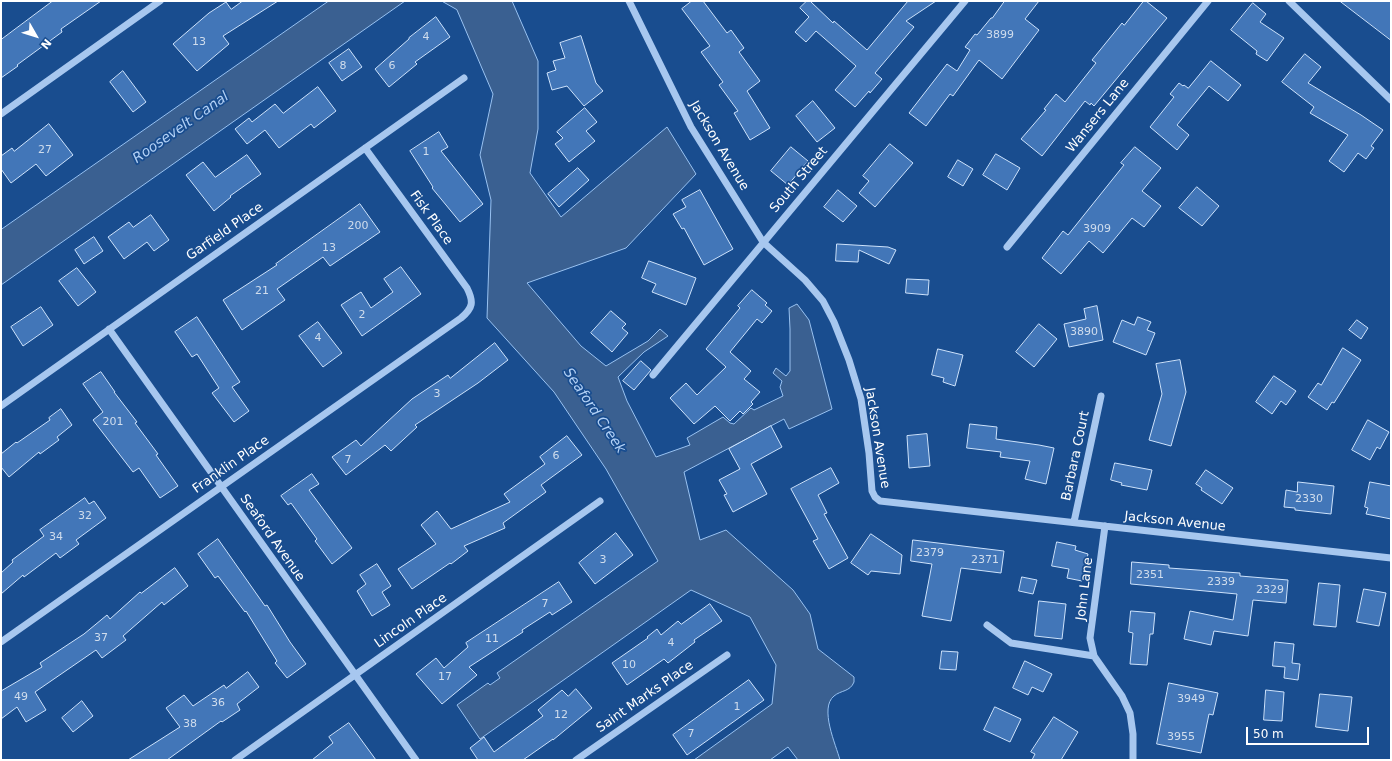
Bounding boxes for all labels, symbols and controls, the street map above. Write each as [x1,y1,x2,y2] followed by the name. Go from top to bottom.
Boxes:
[16,16,56,56] north arrow
[986,28,1014,42] house number: 3899
[423,30,429,44] house number: 4
[192,35,206,49] house number: 13
[38,36,54,52] text: N
[340,59,346,73] house number: 8
[389,59,395,73] house number: 6
[1063,76,1133,156] street label: Wansers Lane
[130,89,232,167] water label: Roosevelt Canal
[686,98,752,194] street label: Jackson Avenue
[38,143,52,157] house number: 27
[767,144,831,216] street label: South Street
[423,145,429,159] house number: 1
[406,188,456,248] street label: Fisk Place
[184,200,266,264] street label: Garfield Place
[348,219,368,233] house number: 200
[1083,222,1111,236] house number: 3909
[322,241,336,255] house number: 13
[255,284,269,298] house number: 21
[359,308,365,322] house number: 2
[1070,325,1098,339] house number: 3890
[315,331,321,345] house number: 4
[559,365,629,457] water label: Seaford Creek
[861,386,893,490] street label: Jackson Avenue
[434,387,440,401] house number: 3
[1059,410,1093,502] street label: Barbara Court
[103,415,123,429] house number: 201
[190,433,272,497] street label: Franklin Place
[553,449,559,463] house number: 6
[345,453,351,467] house number: 7
[236,492,308,584] street label: Seaford Avenue
[1295,492,1323,506] house number: 2330
[78,509,92,523] house number: 32
[1124,509,1226,535] street label: Jackson Avenue
[49,530,63,544] house number: 34
[916,546,944,560] house number: 2379
[600,553,606,567] house number: 3
[971,553,999,567] house number: 2371
[1073,556,1097,622] street label: John Lane
[1136,568,1164,582] house number: 2351
[1207,575,1235,589] house number: 2339
[1256,583,1284,597] house number: 2329
[372,590,450,652] street label: Lincoln Place
[542,597,548,611] house number: 7
[94,631,108,645] house number: 37
[485,632,499,646] house number: 11
[668,636,674,650] house number: 4
[593,658,697,736] street label: Saint Marks Place
[622,658,636,672] house number: 10
[438,670,452,684] house number: 17
[14,690,28,704] house number: 49
[1177,692,1205,706] house number: 3949
[211,696,225,710] house number: 36
[734,700,740,714] house number: 1
[554,708,568,722] house number: 12
[183,717,197,731] house number: 38
[1248,719,1371,745] scale bar
[688,727,694,741] house number: 7
[1253,727,1284,741] text: 50 m
[1167,730,1195,744] house number: 3955

